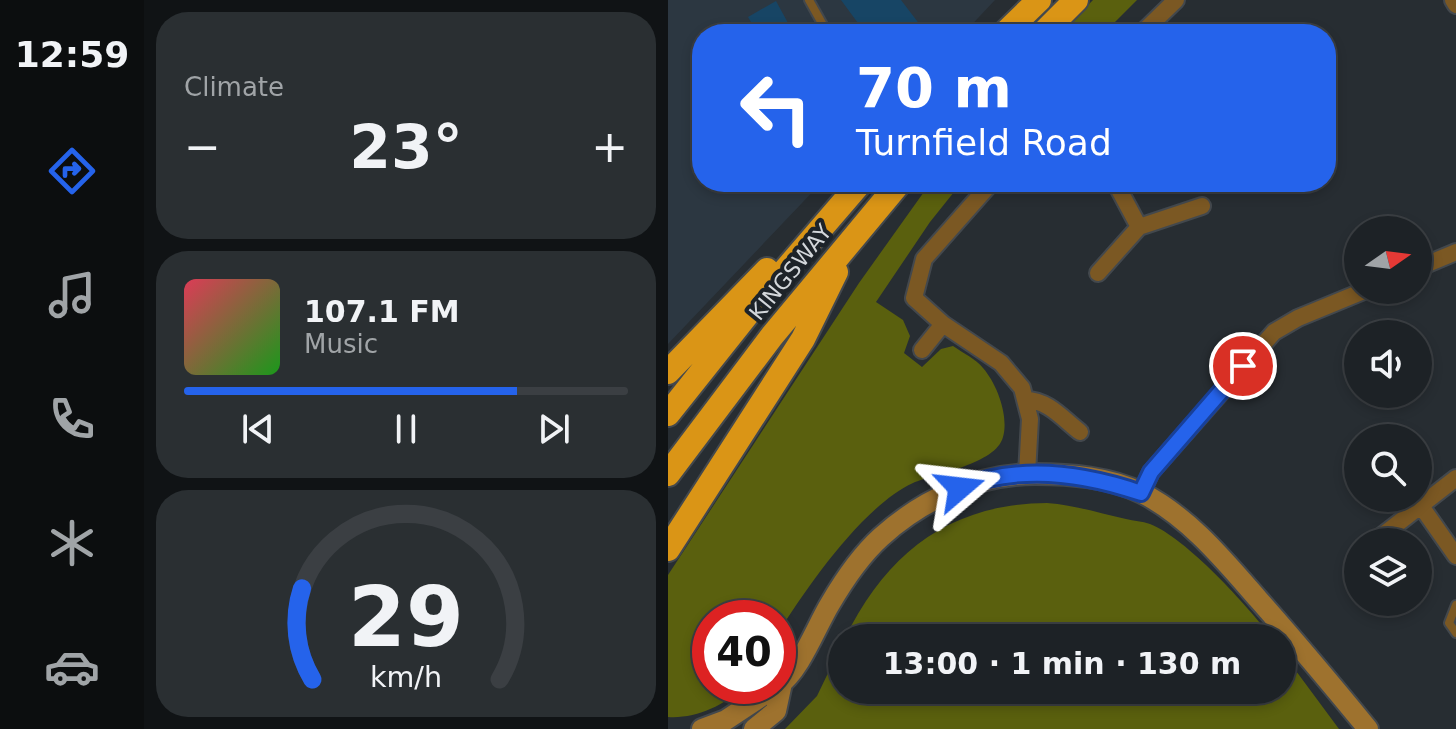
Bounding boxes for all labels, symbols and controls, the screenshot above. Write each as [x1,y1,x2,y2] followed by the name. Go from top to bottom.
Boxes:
[15,34,129,75] text: 12:59
[856,55,1012,120] text: 70 m
[724,56,828,160] icon: left
[184,72,284,102] text: Climate
[349,112,463,182] text: 23°
[184,121,221,172] text: −
[591,121,628,172] text: +
[856,122,1112,163] text: Turnfield Road
[44,143,100,199] icon: directions
[1344,216,1432,304] north arrow
[1344,216,1432,616] map controls
[744,219,837,325] street label: KINGSWAY
[44,267,100,323] icon: music
[304,294,460,329] text: 107.1 FM
[1344,320,1432,408] button: sound
[304,329,378,359] text: Music
[1209,332,1277,400] pin
[1221,344,1265,388] icon: arrive
[44,391,100,447] icon: phone
[236,407,280,451] icon: previous
[384,407,428,451] icon: pause
[532,407,576,451] icon: next
[1344,424,1432,512] button: search
[918,446,1002,530] position arrow
[44,515,100,571] icon: climate
[1344,528,1432,616] button: layers
[348,568,464,665] text: 29
[692,600,796,704] speed limit sign: 40
[44,639,100,695] icon: car
[883,646,1241,681] text: 13:00 · 1 min · 130 m
[370,660,442,694] text: km/h

